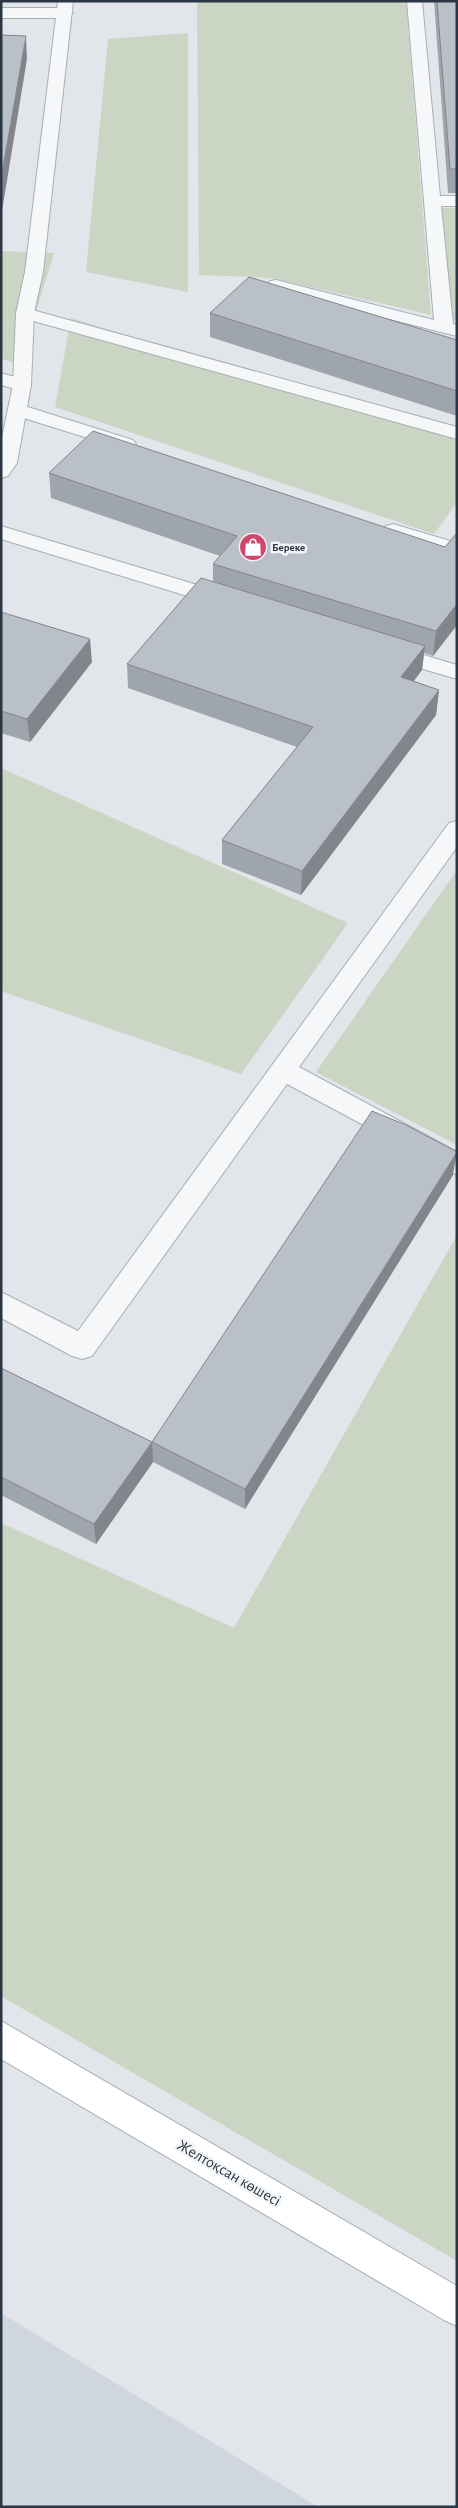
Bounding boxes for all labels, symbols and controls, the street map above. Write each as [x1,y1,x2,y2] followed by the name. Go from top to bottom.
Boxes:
[238,532,268,562] shop icon: Береке
[272,542,305,553] place label: Береке
[174,2137,284,2209] street label: Желтоқсан көшесі

